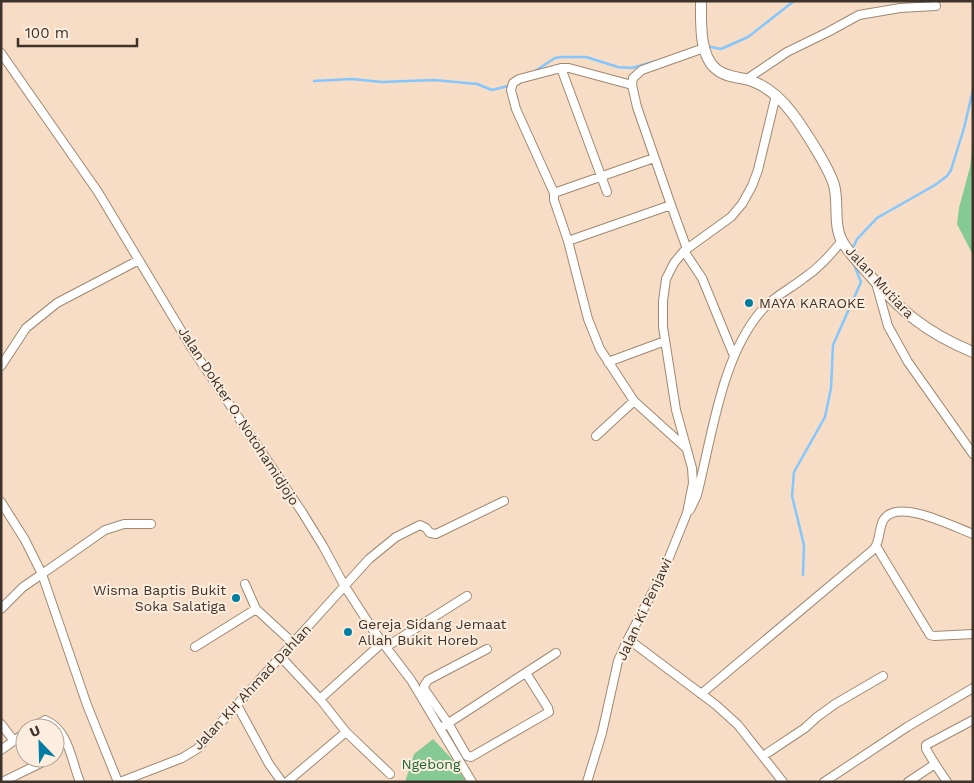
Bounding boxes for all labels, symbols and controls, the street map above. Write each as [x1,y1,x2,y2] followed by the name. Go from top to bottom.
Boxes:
[18,15,136,47] scale bar
[25,24,69,42] text: 100 m
[843,243,918,321] street label: Jalan Mutiara
[759,295,865,311] place label: MAYA KARAOKE
[743,297,755,309] marker: MAYA KARAOKE
[175,324,303,508] street label: Jalan Dokter O. Notohamidjojo
[613,555,675,663] street label: Jalan Ki Penjawi
[93,582,226,614] place label: Wisma Baptis Bukit Soka Salatiga
[230,592,242,604] marker: Wisma Baptis Bukit Soka Salatiga
[358,616,507,648] place label: Gereja Sidang Jemaat Allah Bukit Horeb
[190,621,314,753] street label: Jalan KH Ahmad Dahlan
[342,626,354,638] marker: Gereja Sidang Jemaat Allah Bukit Horeb
[15,718,65,768] north arrow
[27,722,43,740] text: U
[402,756,461,772] park label: Ngebong

